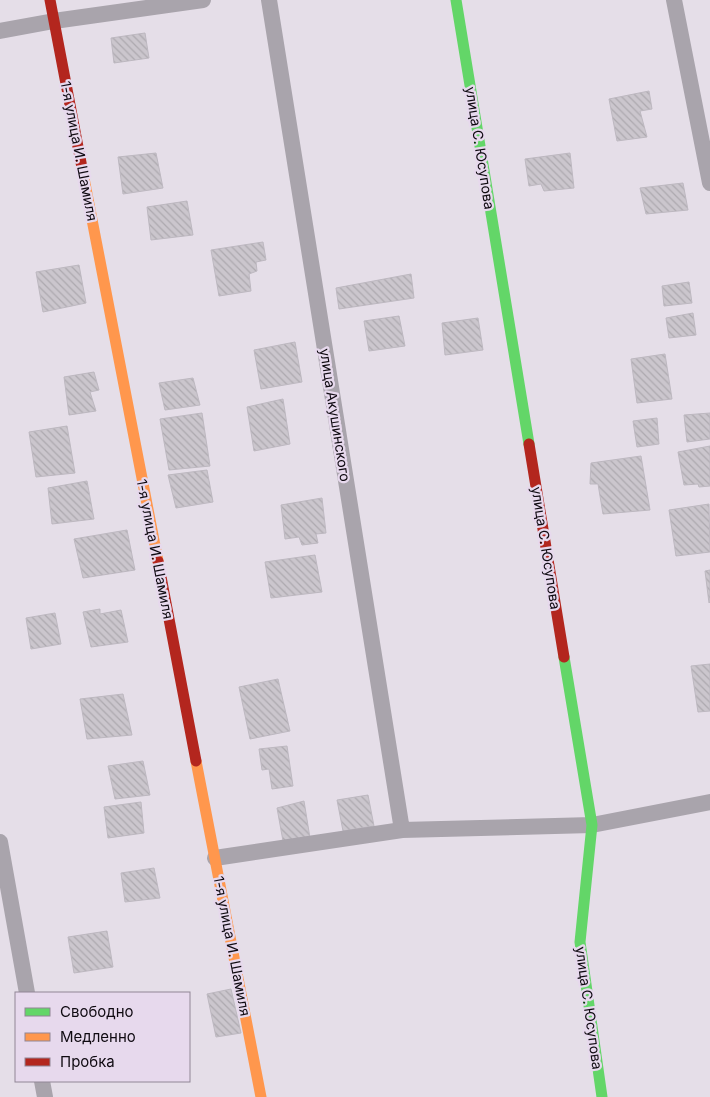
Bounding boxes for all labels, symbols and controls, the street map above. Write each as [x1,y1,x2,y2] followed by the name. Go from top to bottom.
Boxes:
[58,79,101,222] street label: 1-я улица И. Шамиля
[462,85,499,211] street label: улица С. Юсупова
[317,347,354,483] street label: улица Акушинского
[134,477,177,620] street label: 1-я улица И. Шамиля
[528,485,565,611] street label: улица С. Юсупова
[211,874,254,1017] street label: 1-я улица И. Шамиля
[572,945,607,1071] street label: улица С. Юсупова
[15,992,190,1082] legend
[60,1002,134,1021] text: Свободно
[60,1027,136,1046] text: Медленно
[60,1052,115,1071] text: Пробка

